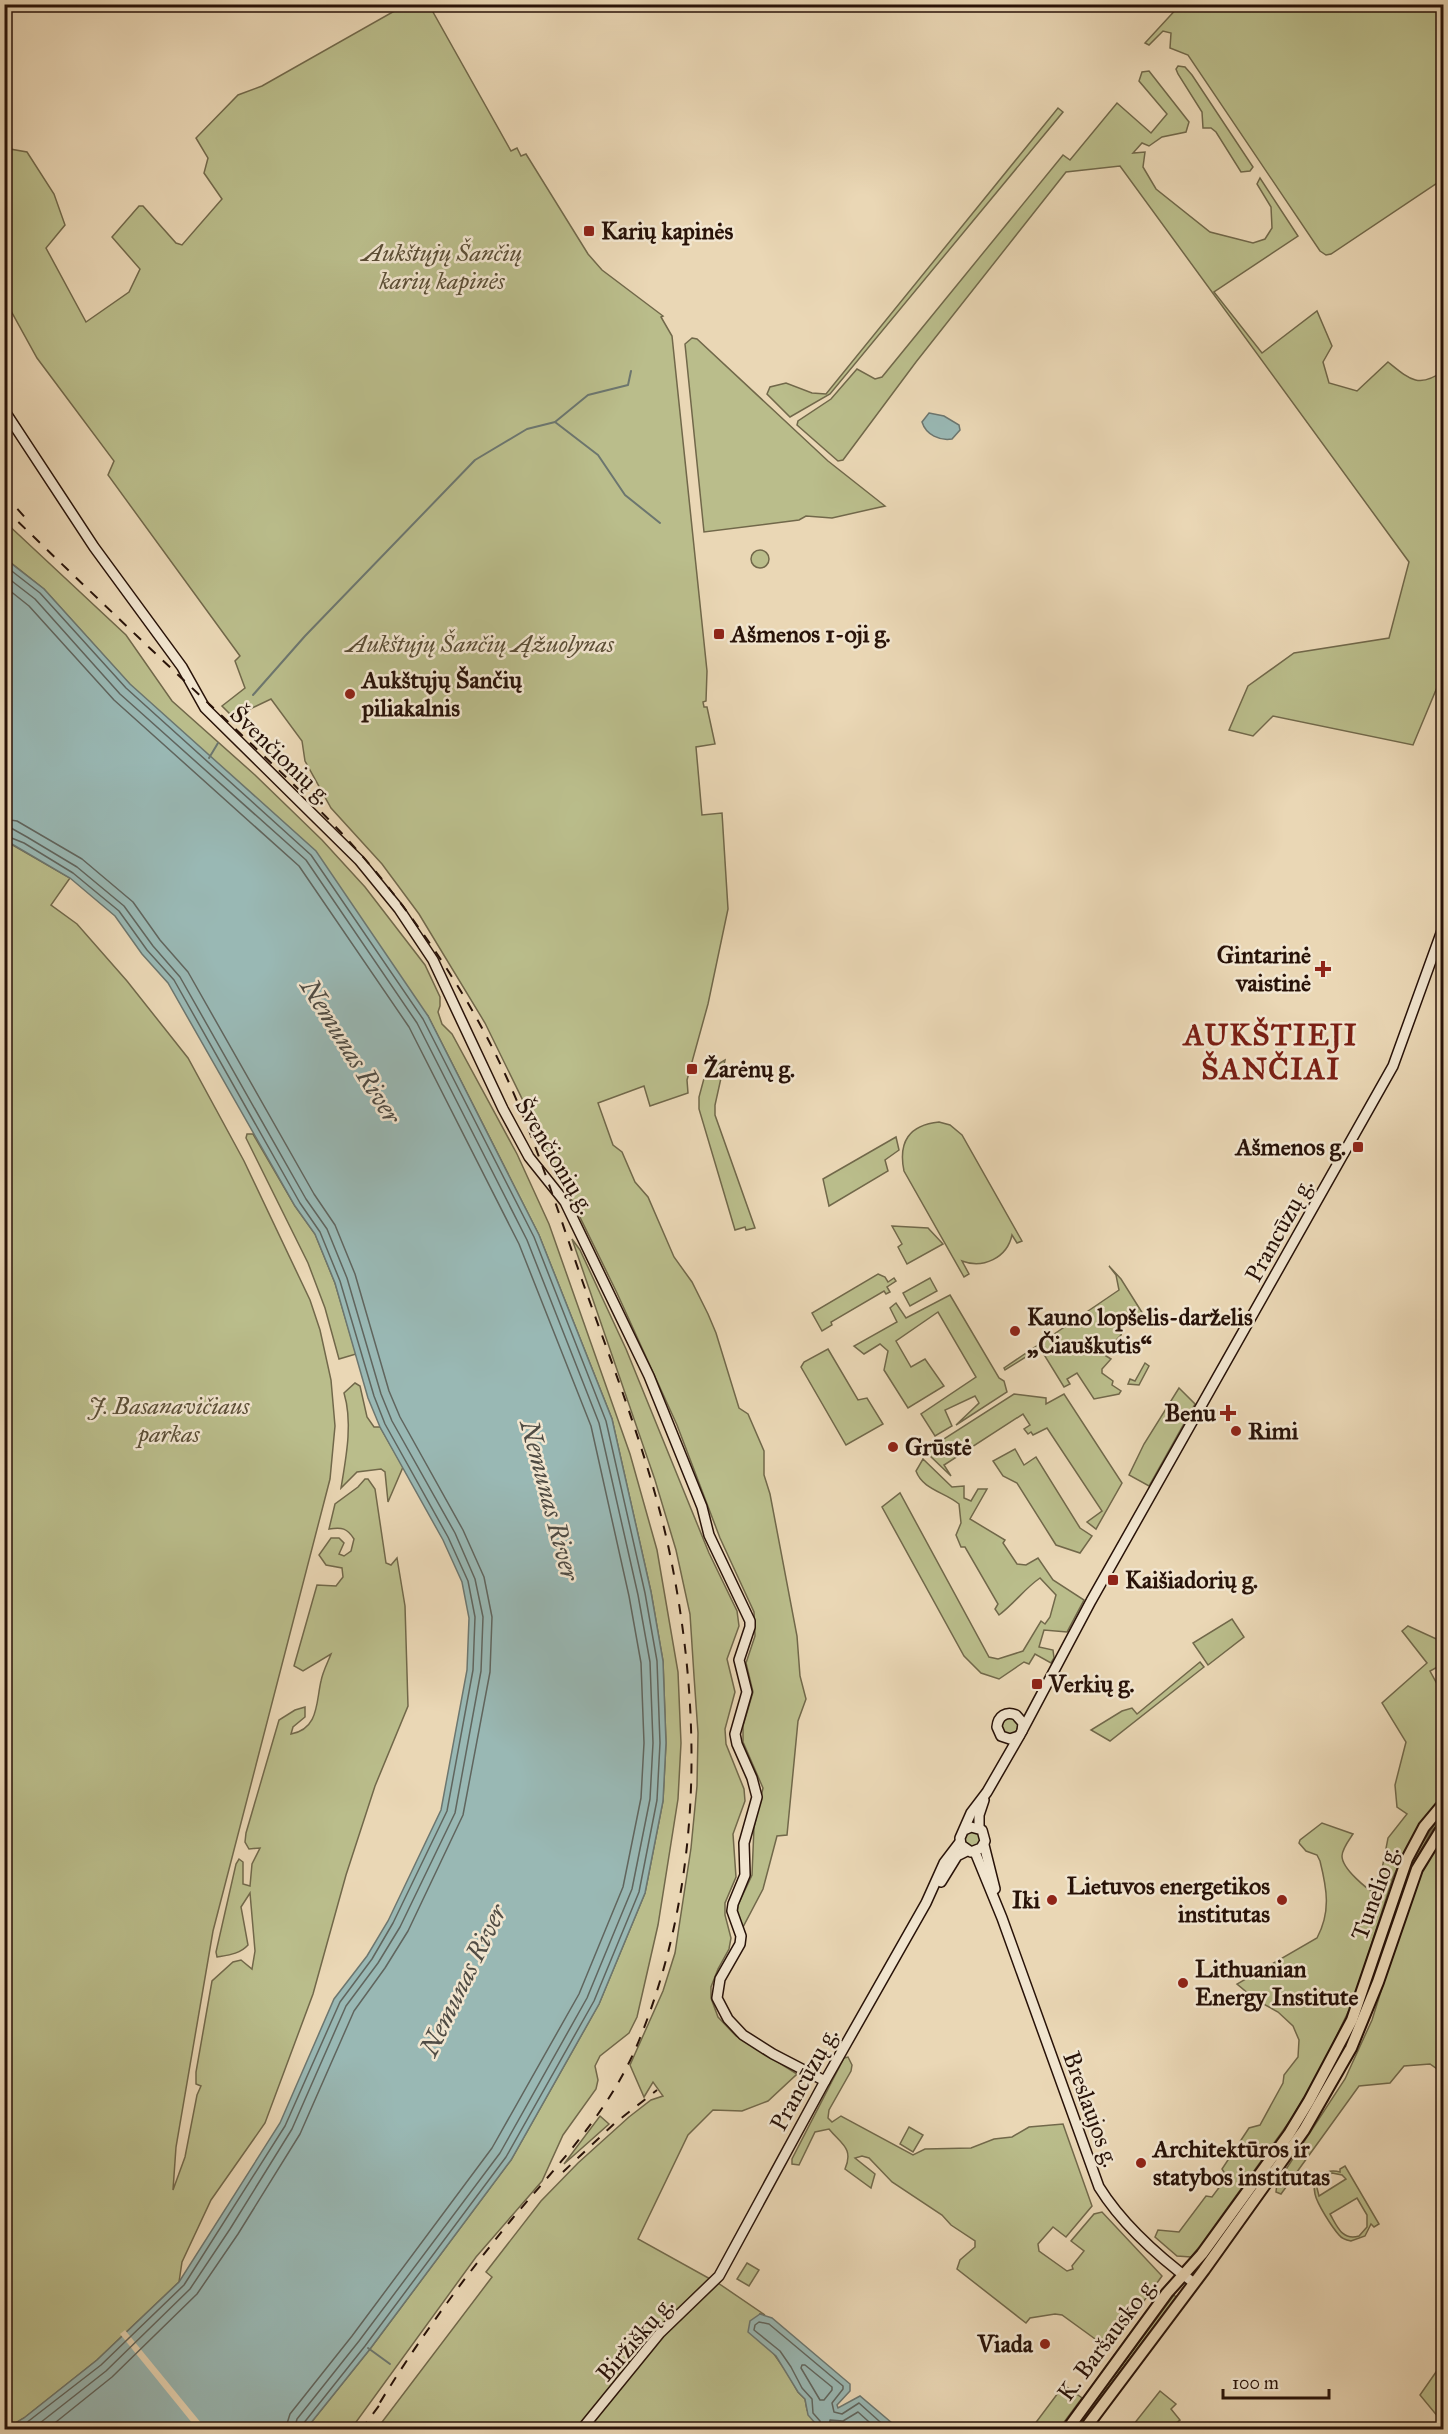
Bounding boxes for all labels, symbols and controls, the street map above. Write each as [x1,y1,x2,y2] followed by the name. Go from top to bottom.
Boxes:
[601,216,733,246] place label: Karių kapinės
[582,224,596,238] marker: Karių kapinės
[359,238,522,296] park label: Aukštųjų Šančių karių kapinės
[729,619,891,649] place label: Ašmenos 1-oji g.
[712,627,726,641] marker: Ašmenos 1-oji g.
[343,629,615,659] park label: Aukštųjų Šančių Ąžuolynas
[360,665,522,723] place label: Aukštųjų Šančių piliakalnis
[343,687,357,701] marker: Aukštųjų Šančių piliakalnis
[224,699,338,811] street label: Švenčionių g.
[1217,940,1311,998] place label: Gintarinė vaistinė
[1316,962,1330,976] marker: Gintarinė vaistinė
[293,971,409,1130] water label: Nemunas River
[1182,1016,1358,1087] district label: AUKŠTIEJI ŠANČIAI
[704,1054,795,1084] place label: Žarėnų g.
[685,1062,699,1076] marker: Žarėnų g.
[509,1092,601,1220] street label: Švenčionių g.
[1234,1132,1346,1162] place label: Ašmenos g.
[1351,1140,1365,1154] marker: Ašmenos g.
[1238,1173,1320,1287] street label: Prancūzų g.
[1027,1302,1253,1360] place label: Kauno lopšelis-darželis „Čiauškutis“
[1008,1324,1022,1338] marker: Kauno lopšelis-darželis „Čiauškutis“
[87,1391,251,1449] park label: J. Basanavičiaus parkas
[1164,1398,1216,1428] place label: Benu
[1221,1406,1235,1420] marker: Benu
[513,1414,587,1585] water label: Nemunas River
[1248,1416,1299,1446] place label: Rimi
[1229,1424,1243,1438] marker: Rimi
[905,1432,972,1462] place label: Grūstė
[886,1440,900,1454] marker: Grūstė
[1125,1565,1258,1595] place label: Kaišiadorių g.
[1106,1573,1120,1587] marker: Kaišiadorių g.
[1048,1669,1135,1699] place label: Verkių g.
[1030,1677,1044,1691] marker: Verkių g.
[1344,1842,1406,1944] street label: Tunelio g.
[1067,1871,1270,1929] place label: Lietuvos energetikos institutas
[1012,1885,1040,1915] place label: Iki
[1045,1893,1059,1907] marker: Iki
[1275,1893,1289,1907] marker: Lietuvos energetikos institutas
[412,1898,514,2063] water label: Nemunas River
[1195,1954,1359,2012] place label: Lithuanian Energy Institute
[1176,1976,1190,1990] marker: Lithuanian Energy Institute
[763,2022,845,2136] street label: Prancūzų g.
[1056,2047,1126,2171] street label: Breslaujos g.
[1151,2134,1330,2192] place label: Architektūros ir statybos institutas
[1134,2156,1148,2170] marker: Architektūros ir statybos institutas
[1051,2271,1163,2407] street label: K. Baršausko g.
[590,2290,680,2388] street label: Biržiškų g.
[976,2329,1034,2359] place label: Viada
[1038,2337,1052,2351] marker: Viada
[1223,2362,1330,2400] scale bar
[1232,2372,1279,2394] text: 100 m

